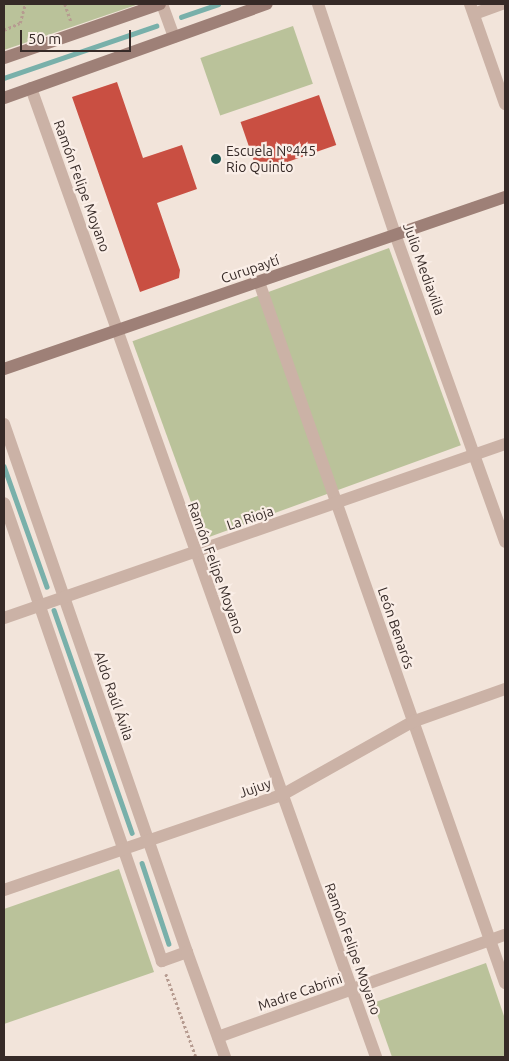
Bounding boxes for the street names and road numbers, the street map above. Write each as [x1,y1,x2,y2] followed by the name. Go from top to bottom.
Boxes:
[50,118,114,254] street label: Ramón Felipe Moyano
[400,221,448,317] street label: Julio Mediavilla
[219,251,281,287] street label: Curupaytí
[184,500,248,636] street label: Ramón Felipe Moyano
[224,502,276,534] street label: La Rioja
[374,585,418,671] street label: León Benarós
[91,649,137,743] street label: Aldo Raúl Ávila
[237,775,273,801] street label: Jujuy
[321,881,385,1017] street label: Ramón Felipe Moyano
[256,970,344,1014] street label: Madre Cabrini

